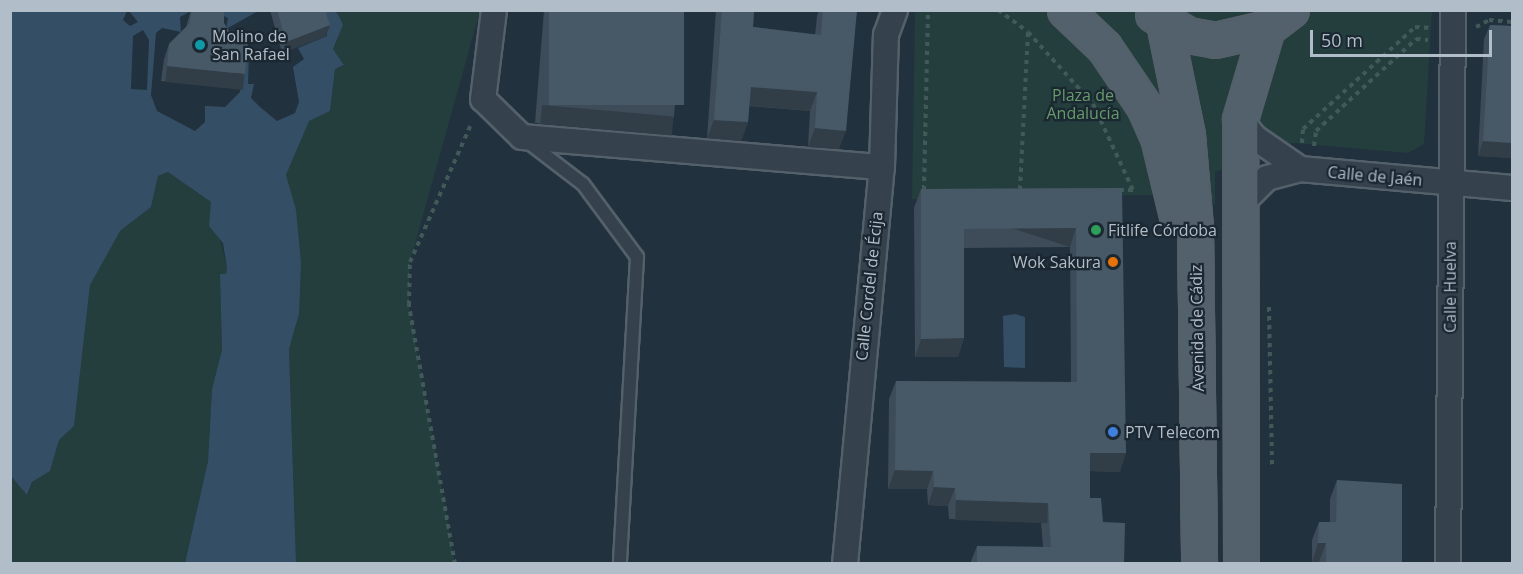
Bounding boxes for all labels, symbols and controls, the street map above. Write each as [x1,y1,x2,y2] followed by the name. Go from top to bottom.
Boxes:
[1313,18,1494,56] scale bar
[212,26,290,64] place label: Molino de San Rafael
[1321,28,1363,52] text: 50 m
[193,38,207,52] marker: Molino de San Rafael
[1046,85,1120,123] park label: Plaza de Andalucía
[1327,162,1423,190] street label: Calle de Jaén
[852,210,886,362] street label: Calle Cordel de Écija
[1108,220,1217,240] place label: Fitlife Córdoba
[1089,223,1103,237] marker: Fitlife Córdoba
[1440,241,1460,333] street label: Calle Huelva
[1013,252,1101,272] place label: Wok Sakura
[1106,255,1120,269] marker: Wok Sakura
[1186,264,1208,392] street label: Avenida de Cádiz
[1125,422,1220,442] place label: PTV Telecom
[1106,425,1120,439] marker: PTV Telecom

